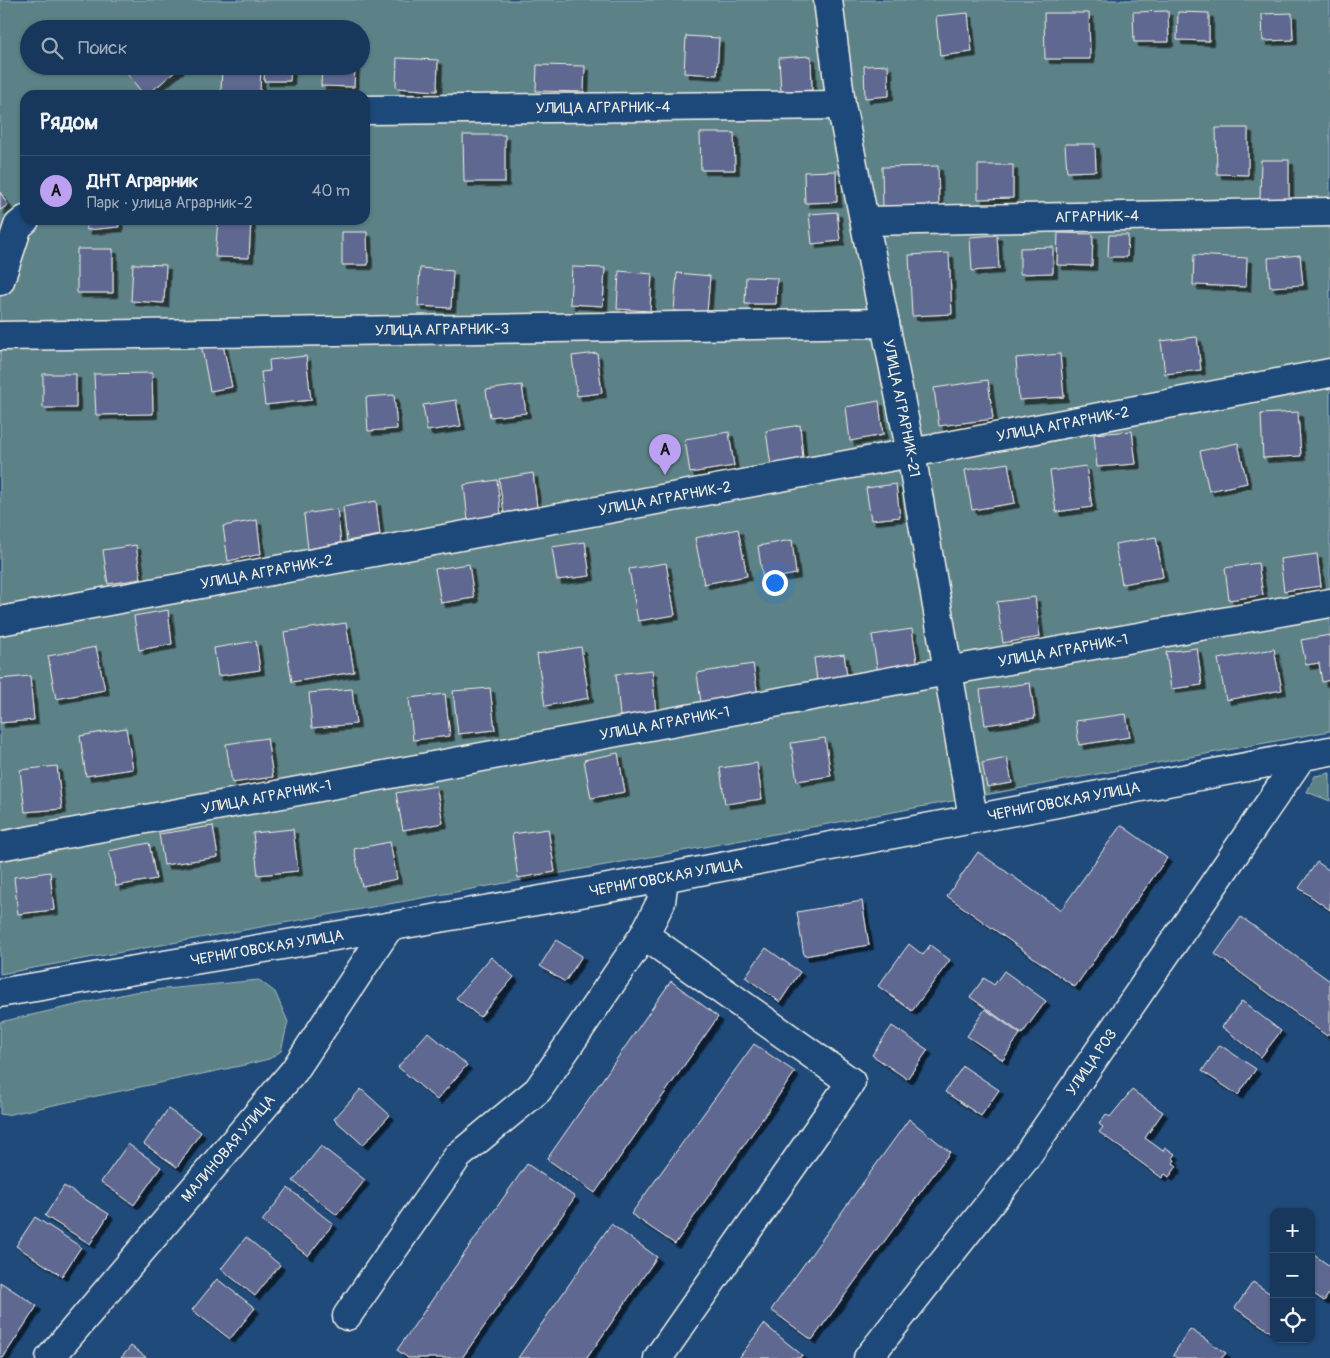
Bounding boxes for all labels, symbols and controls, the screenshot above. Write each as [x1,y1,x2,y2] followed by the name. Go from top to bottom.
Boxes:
[20,20,370,75] search box
[38,34,66,62] icon: search
[78,36,128,60] text: Поиск
[536,98,671,118] street label: УЛИЦА АГРАРНИК-4
[40,109,98,136] text: Рядом
[87,169,198,193] text: ДНТ Аграрник
[51,181,61,201] text: A
[312,181,350,201] text: 40 m
[87,193,253,213] text: Парк · улица Аграрник-2
[1055,207,1139,227] street label: АГРАРНИК-4
[375,320,509,340] street label: УЛИЦА АГРАРНИК-3
[878,338,924,479] street label: УЛИЦА АГРАРНИК-21
[995,403,1131,446] street label: УЛИЦА АГРАРНИК-2
[649,434,681,475] pin: A
[597,477,733,520] street label: УЛИЦА АГРАРНИК-2
[199,551,334,594] street label: УЛИЦА АГРАРНИК-2
[762,570,788,596] your location
[997,630,1130,672] street label: УЛИЦА АГРАРНИК-1
[598,702,731,745] street label: УЛИЦА АГРАРНИК-1
[200,776,333,819] street label: УЛИЦА АГРАРНИК-1
[986,778,1142,826] street label: ЧЕРНИГОВСКАЯ УЛИЦА
[588,854,744,901] street label: ЧЕРНИГОВСКАЯ УЛИЦА
[189,926,346,970] street label: ЧЕРНИГОВСКАЯ УЛИЦА
[1062,1025,1121,1099] street label: УЛИЦА РОЗ
[177,1091,280,1206] street label: МАЛИНОВАЯ УЛИЦА
[1270,1208,1315,1343] map controls
[1270,1208,1315,1253] button: +
[1270,1253,1315,1298] button: −
[1270,1298,1315,1343] button: locate

